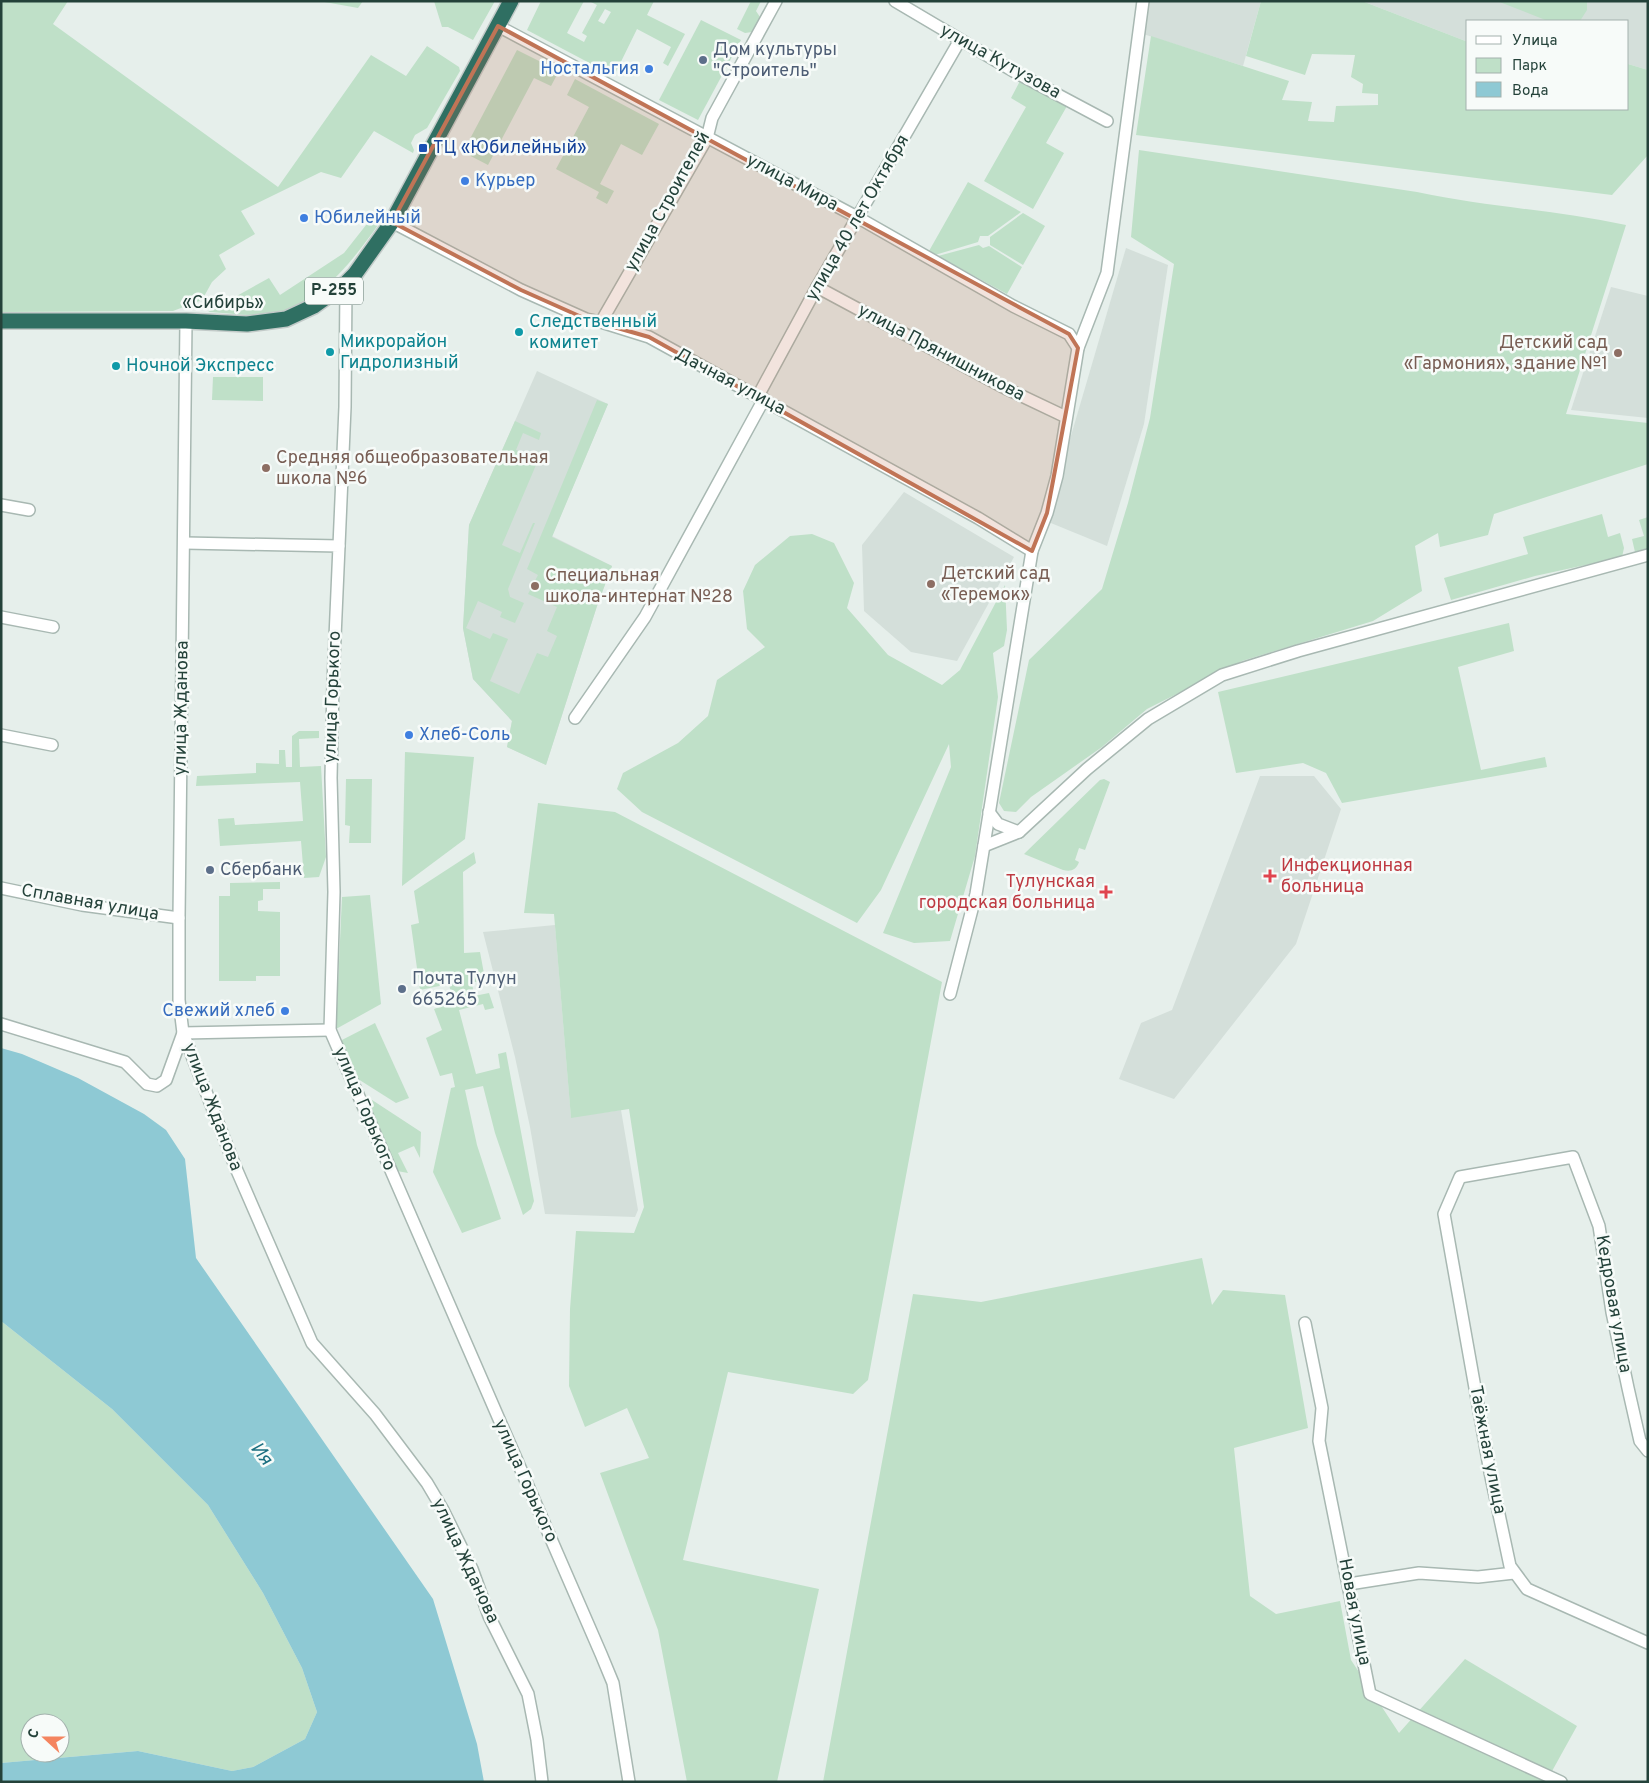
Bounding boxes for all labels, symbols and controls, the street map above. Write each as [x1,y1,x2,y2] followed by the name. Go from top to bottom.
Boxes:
[936,19,1064,105] street label: улица Кутузова
[1466,20,1629,110] legend
[1512,32,1557,51] text: Улица
[713,39,837,83] place label: Дом культуры "Строитель"
[697,54,709,66] marker: Дом культуры "Строитель"
[1512,57,1547,76] text: Парк
[540,58,639,81] place label: Ностальгия
[643,63,655,75] marker: Ностальгия
[1512,82,1548,101] text: Вода
[620,128,716,276] street label: улица Строителей
[801,131,915,305] street label: улица 40 лет Октября
[433,137,587,160] place label: ТЦ «Юбилейный»
[417,142,429,154] marker: ТЦ «Юбилейный»
[742,149,842,217] street label: улица Мира
[475,170,535,193] place label: Курьер
[459,175,471,187] marker: Курьер
[314,207,421,230] place label: Юбилейный
[298,212,310,224] marker: Юбилейный
[305,278,363,304] road number: Р-255
[182,292,264,315] street label: «Сибирь»
[854,299,1028,407] street label: улица Прянишникова
[529,311,657,355] place label: Следственный комитет
[513,326,525,338] marker: Следственный комитет
[340,331,459,375] place label: Микрорайон Гидролизный
[1404,332,1608,376] place label: Детский сад «Гармония», здание №1
[671,343,789,421] street label: Дачная улица
[324,346,336,358] marker: Микрорайон Гидролизный
[1612,347,1624,359] marker: Детский сад «Гармония», здание №1
[126,355,274,378] place label: Ночной Экспресс
[110,360,122,372] marker: Ночной Экспресс
[276,447,549,491] place label: Средняя общеобразовательная школа №6
[260,462,272,474] marker: Средняя общеобразовательная школа №6
[941,563,1050,607] place label: Детский сад «Теремок»
[545,565,733,609] place label: Специальная школа-интернат №28
[925,578,937,590] marker: Детский сад «Теремок»
[529,580,541,592] marker: Специальная школа-интернат №28
[319,630,347,764] street label: улица Горького
[169,640,195,776] street label: улица Жданова
[419,724,510,747] place label: Хлеб-Соль
[403,729,415,741] marker: Хлеб-Соль
[1281,855,1413,899] place label: Инфекционная больница
[220,859,303,882] place label: Сбербанк
[204,864,216,876] marker: Сбербанк
[1263,869,1277,883] marker: Инфекционная больница
[919,871,1095,915] place label: Тулунская городская больница
[19,880,161,926] street label: Сплавная улица
[1099,885,1113,899] marker: Тулунская городская больница
[412,968,517,1012] place label: Почта Тулун 665265
[396,983,408,995] marker: Почта Тулун 665265
[162,1000,275,1023] place label: Свежий хлеб
[279,1005,291,1017] marker: Свежий хлеб
[177,1040,247,1174] street label: улица Жданова
[328,1044,400,1174] street label: улица Горького
[1590,1233,1636,1375] street label: Кедровая улица
[1463,1384,1511,1516] street label: Таёжная улица
[488,1416,562,1546] street label: улица Горького
[244,1438,278,1471] water label: Ия
[426,1495,504,1627] street label: улица Жданова
[1332,1557,1376,1667] street label: Новая улица
[20,1713,70,1763] north arrow
[25,1727,44,1741] text: С

